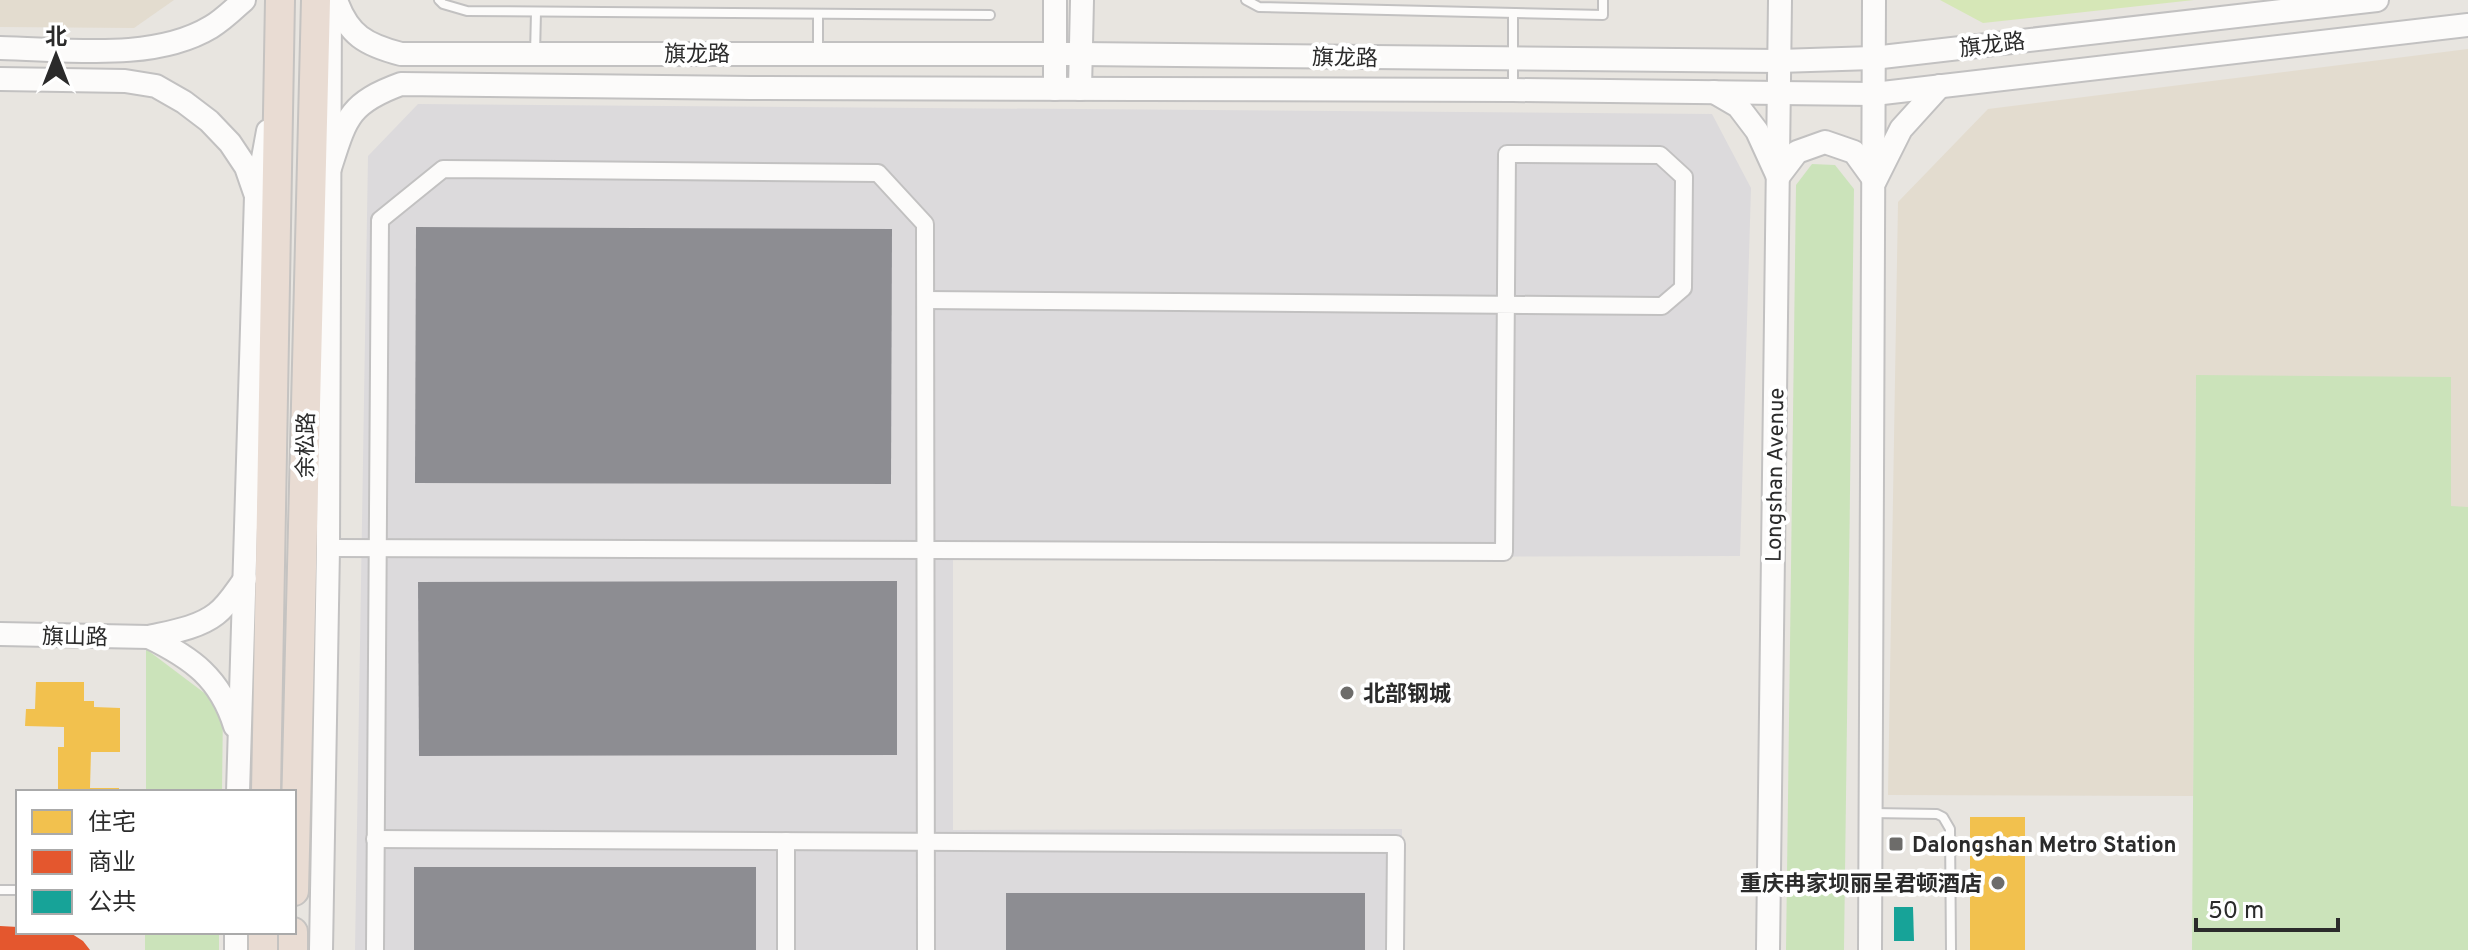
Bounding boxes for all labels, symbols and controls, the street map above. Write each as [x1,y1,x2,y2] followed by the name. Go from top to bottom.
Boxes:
[16,16,96,96] north arrow
[45,25,67,52] text: 北
[1958,29,2027,64] street label: 旗龙路
[664,42,730,69] street label: 旗龙路
[1312,45,1378,74] street label: 旗龙路
[1761,388,1792,563] street label: Longshan Avenue
[293,412,322,478] street label: 余松路
[42,624,108,653] street label: 旗山路
[1363,682,1451,709] place label: 北部钢城
[1338,684,1356,702] marker: 北部钢城
[16,790,296,934] legend
[88,809,136,839] text: 住宅
[1912,833,2176,860] place label: Dalongshan Metro Station
[1887,835,1905,853] marker: Dalongshan Metro Station
[88,849,136,879] text: 商业
[1740,872,1982,899] place label: 重庆冉家坝丽呈君顿酒店
[1989,874,2007,892] marker: 重庆冉家坝丽呈君顿酒店
[2196,882,2338,932] scale bar
[88,889,136,919] text: 公共
[2208,897,2264,927] text: 50 m

